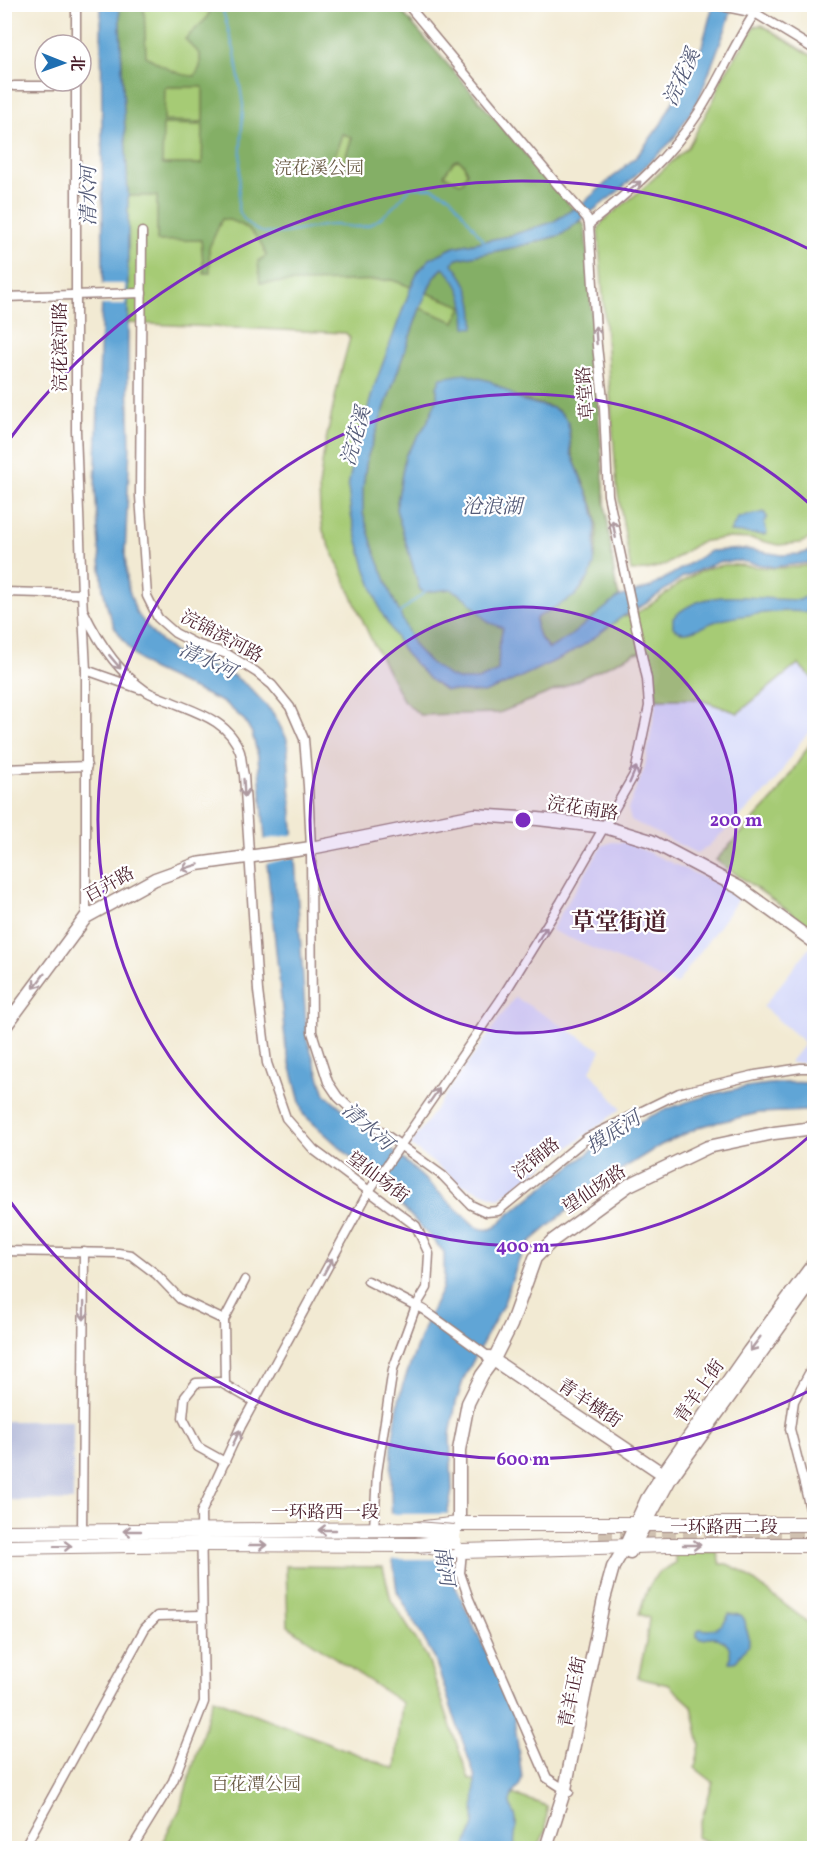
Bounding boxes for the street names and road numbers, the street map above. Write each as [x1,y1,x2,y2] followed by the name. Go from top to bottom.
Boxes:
[49,302,74,392] street label: 浣花滨河路
[572,365,601,421] street label: 草堂路
[176,605,267,669] street label: 浣锦滨河路
[545,792,620,827] street label: 浣花南路
[80,861,139,909] street label: 百卉路
[508,1132,566,1186] street label: 浣锦路
[341,1147,413,1210] street label: 望仙场街
[558,1160,632,1221] street label: 望仙场路
[669,1355,731,1429] street label: 青羊上街
[552,1374,626,1435] street label: 青羊横街
[271,1501,379,1526] street label: 一环路西一段
[670,1516,778,1541] street label: 一环路西二段
[554,1654,593,1730] street label: 青羊正街

